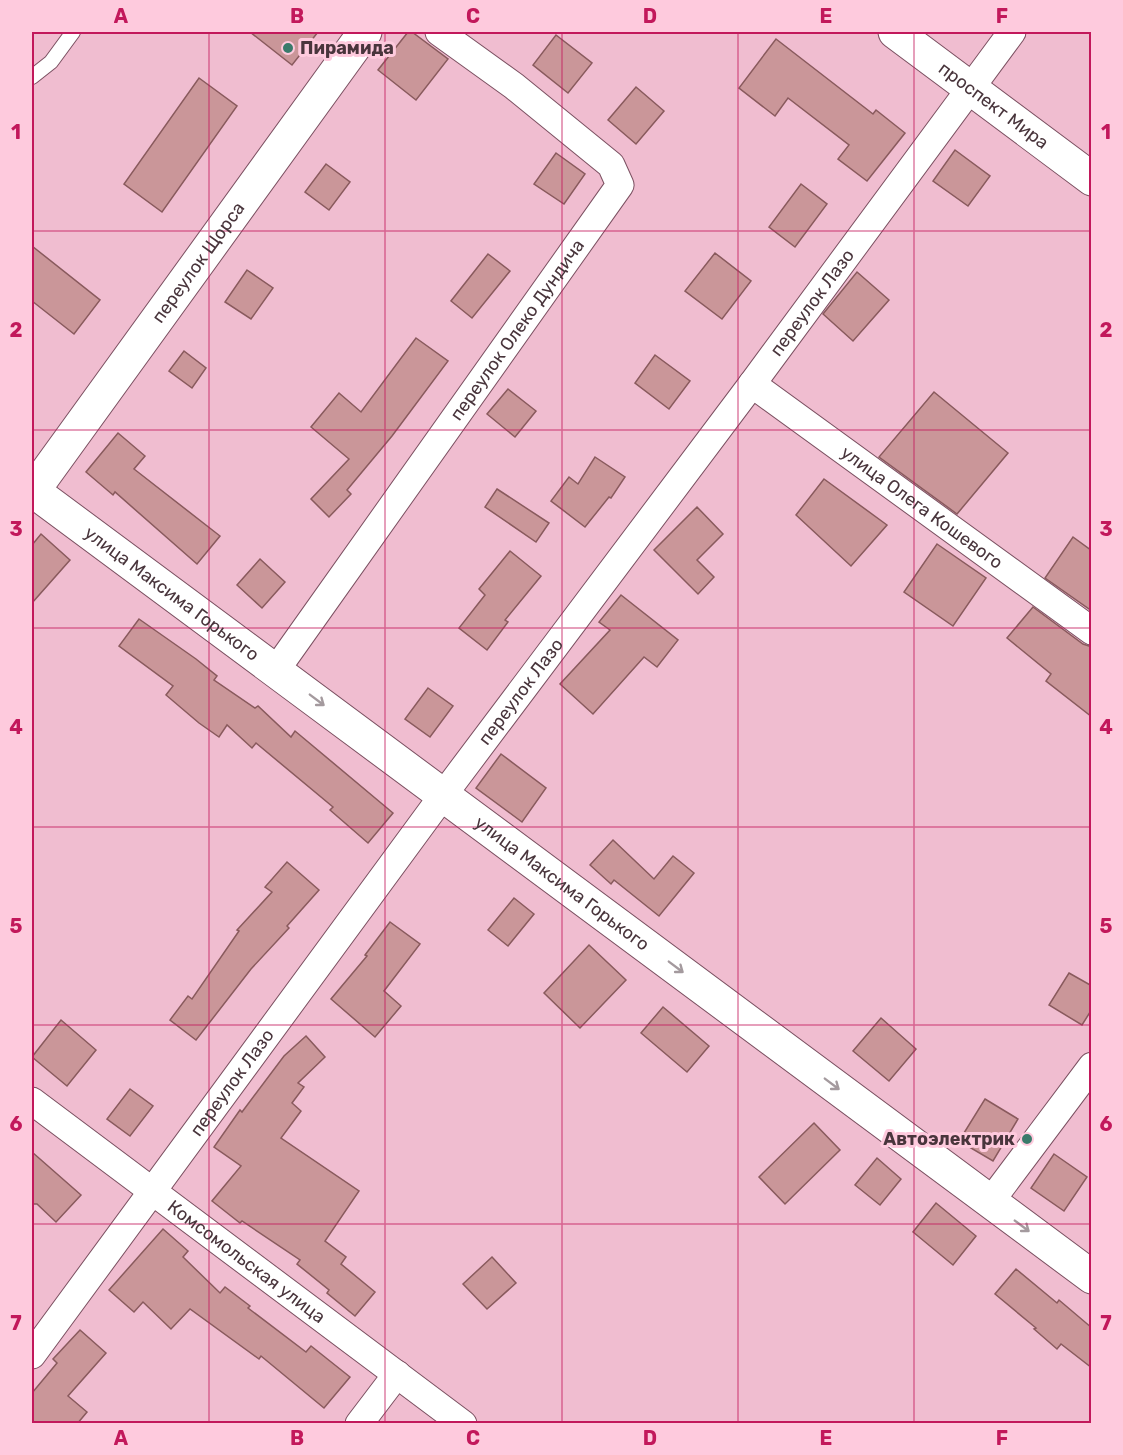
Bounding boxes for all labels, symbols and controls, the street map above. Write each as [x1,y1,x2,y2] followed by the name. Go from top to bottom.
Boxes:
[114,4,129,28] text: A
[290,4,304,28] text: B
[466,4,480,28] text: C
[643,4,657,28] text: D
[820,4,832,28] text: E
[996,4,1008,28] text: F
[300,37,394,59] place label: Пирамида
[281,41,295,55] marker: Пирамида
[934,57,1053,154] street label: проспект Мира
[11,120,21,144] text: 1
[1101,120,1111,144] text: 1
[147,198,249,327] street label: переулок Щорса
[445,235,589,425] street label: переулок Олеко Дундича
[765,245,859,360] street label: переулок Лазо
[10,318,23,342] text: 2
[1100,318,1113,342] text: 2
[837,441,1007,574] street label: улица Олега Кошевого
[9,517,23,541] text: 3
[1099,517,1113,541] text: 3
[80,522,263,666] street label: улица Максима Горького
[474,634,568,749] street label: переулок Лазо
[308,694,324,707] one-way arrow
[9,715,23,739] text: 4
[1099,715,1113,739] text: 4
[470,811,654,955] street label: улица Максима Горького
[10,914,23,938] text: 5
[1100,914,1113,938] text: 5
[667,961,683,974] one-way arrow
[185,1025,279,1141] street label: переулок Лазо
[823,1078,839,1090] one-way arrow
[9,1112,23,1136] text: 6
[1099,1112,1113,1136] text: 6
[883,1128,1015,1150] place label: Автоэлектрик
[1020,1132,1034,1146] marker: Автоэлектрик
[163,1196,330,1328] street label: Комсомольская улица
[1013,1219,1029,1232] one-way arrow
[10,1311,22,1335] text: 7
[1100,1311,1112,1335] text: 7
[114,1426,129,1450] text: A
[290,1426,304,1450] text: B
[466,1426,480,1450] text: C
[643,1426,657,1450] text: D
[820,1426,832,1450] text: E
[996,1426,1008,1450] text: F

